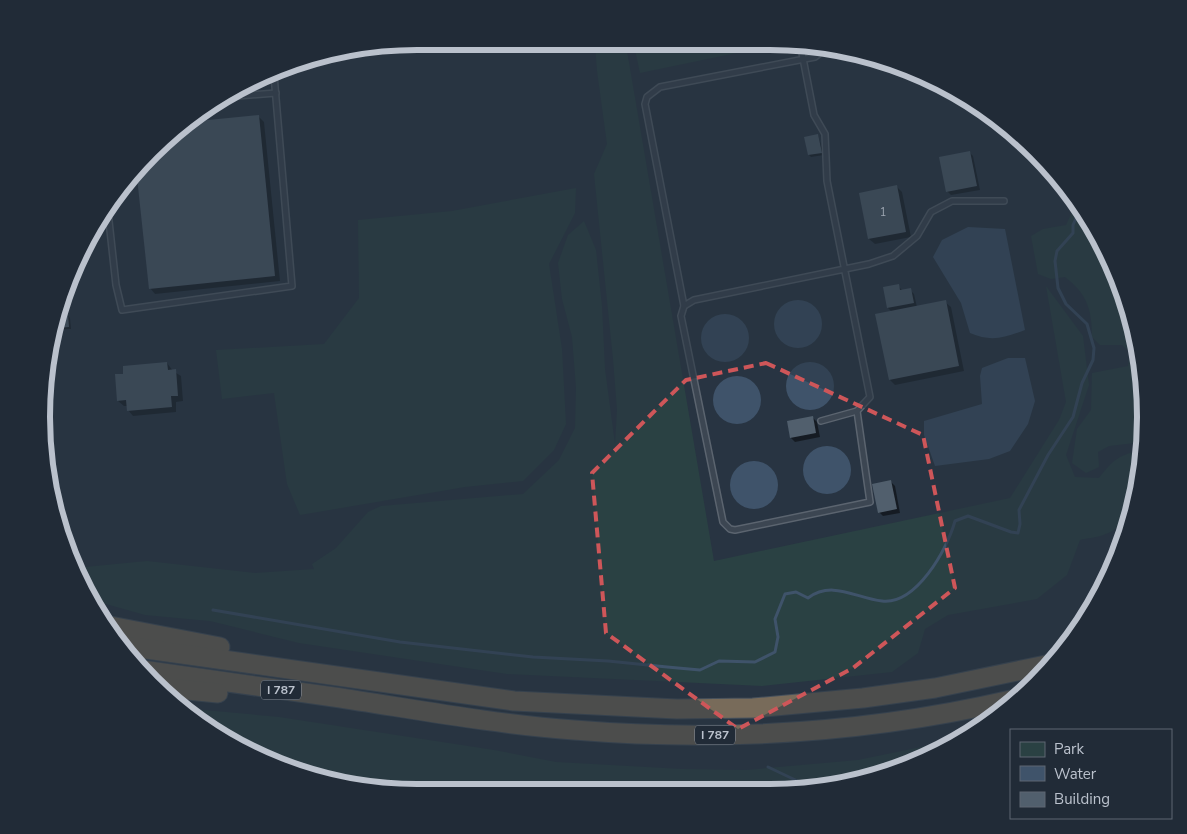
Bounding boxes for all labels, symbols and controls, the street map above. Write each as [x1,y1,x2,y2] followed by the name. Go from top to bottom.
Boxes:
[880,205,886,220] house number: 1
[261,680,301,700] road number: I 787
[695,726,735,744] road number: I 787
[1010,729,1172,819] legend
[1054,739,1084,759] text: Park
[1054,764,1097,784] text: Water
[1054,789,1110,809] text: Building

